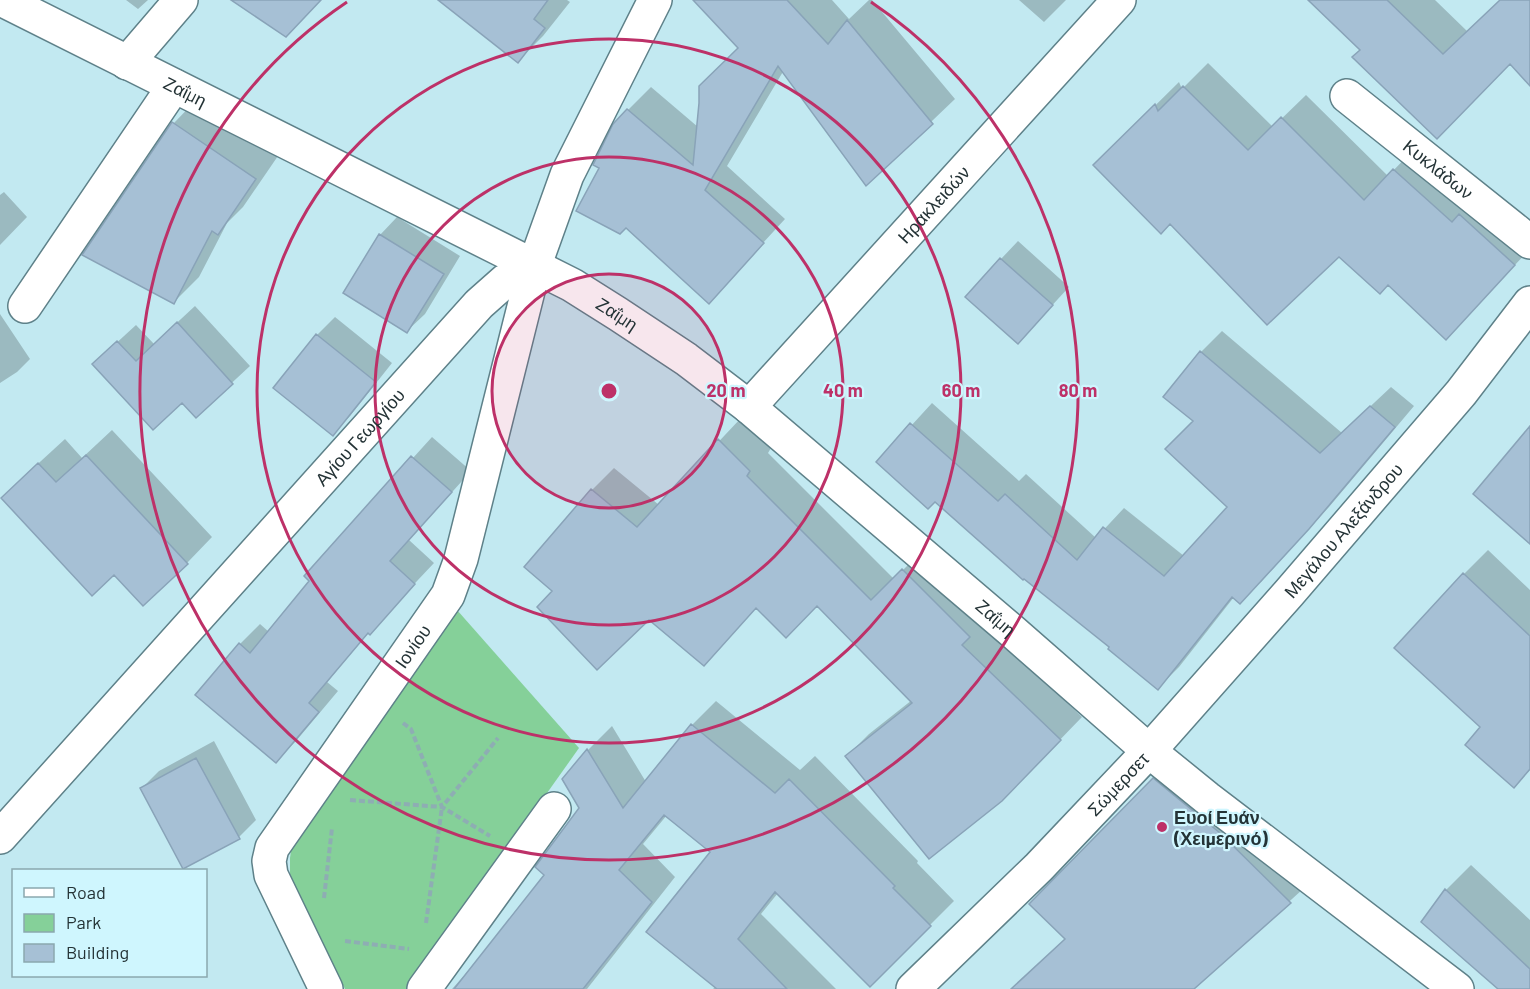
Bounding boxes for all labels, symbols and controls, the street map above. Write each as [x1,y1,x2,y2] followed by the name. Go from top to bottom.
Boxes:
[160,71,211,111] street label: Ζαΐμη
[1399,134,1478,203] street label: Κυκλάδων
[893,161,974,247] street label: Ηρακλειδών
[592,292,642,335] street label: Ζαΐμη
[707,379,745,401] text: 20 m
[823,379,863,401] text: 40 m
[942,379,980,401] text: 60 m
[1059,379,1097,401] text: 80 m
[599,381,619,401] centre of rings
[310,384,409,490] street label: Αγίου Γεωργίου
[1279,458,1407,602] street label: Μεγάλου Αλεξάνδρου
[972,594,1020,640] street label: Ζαΐμη
[390,620,435,672] street label: Ιονίου
[1083,747,1153,820] street label: Σώμερσετ
[1173,806,1268,849] place label: Ευοί Ευάν (Χειμερινό)
[1155,820,1169,834] marker: Ευοί Ευάν (Χειμερινό)
[12,869,207,977] legend
[66,881,106,903] text: Road
[66,911,101,933] text: Park
[66,941,129,963] text: Building

